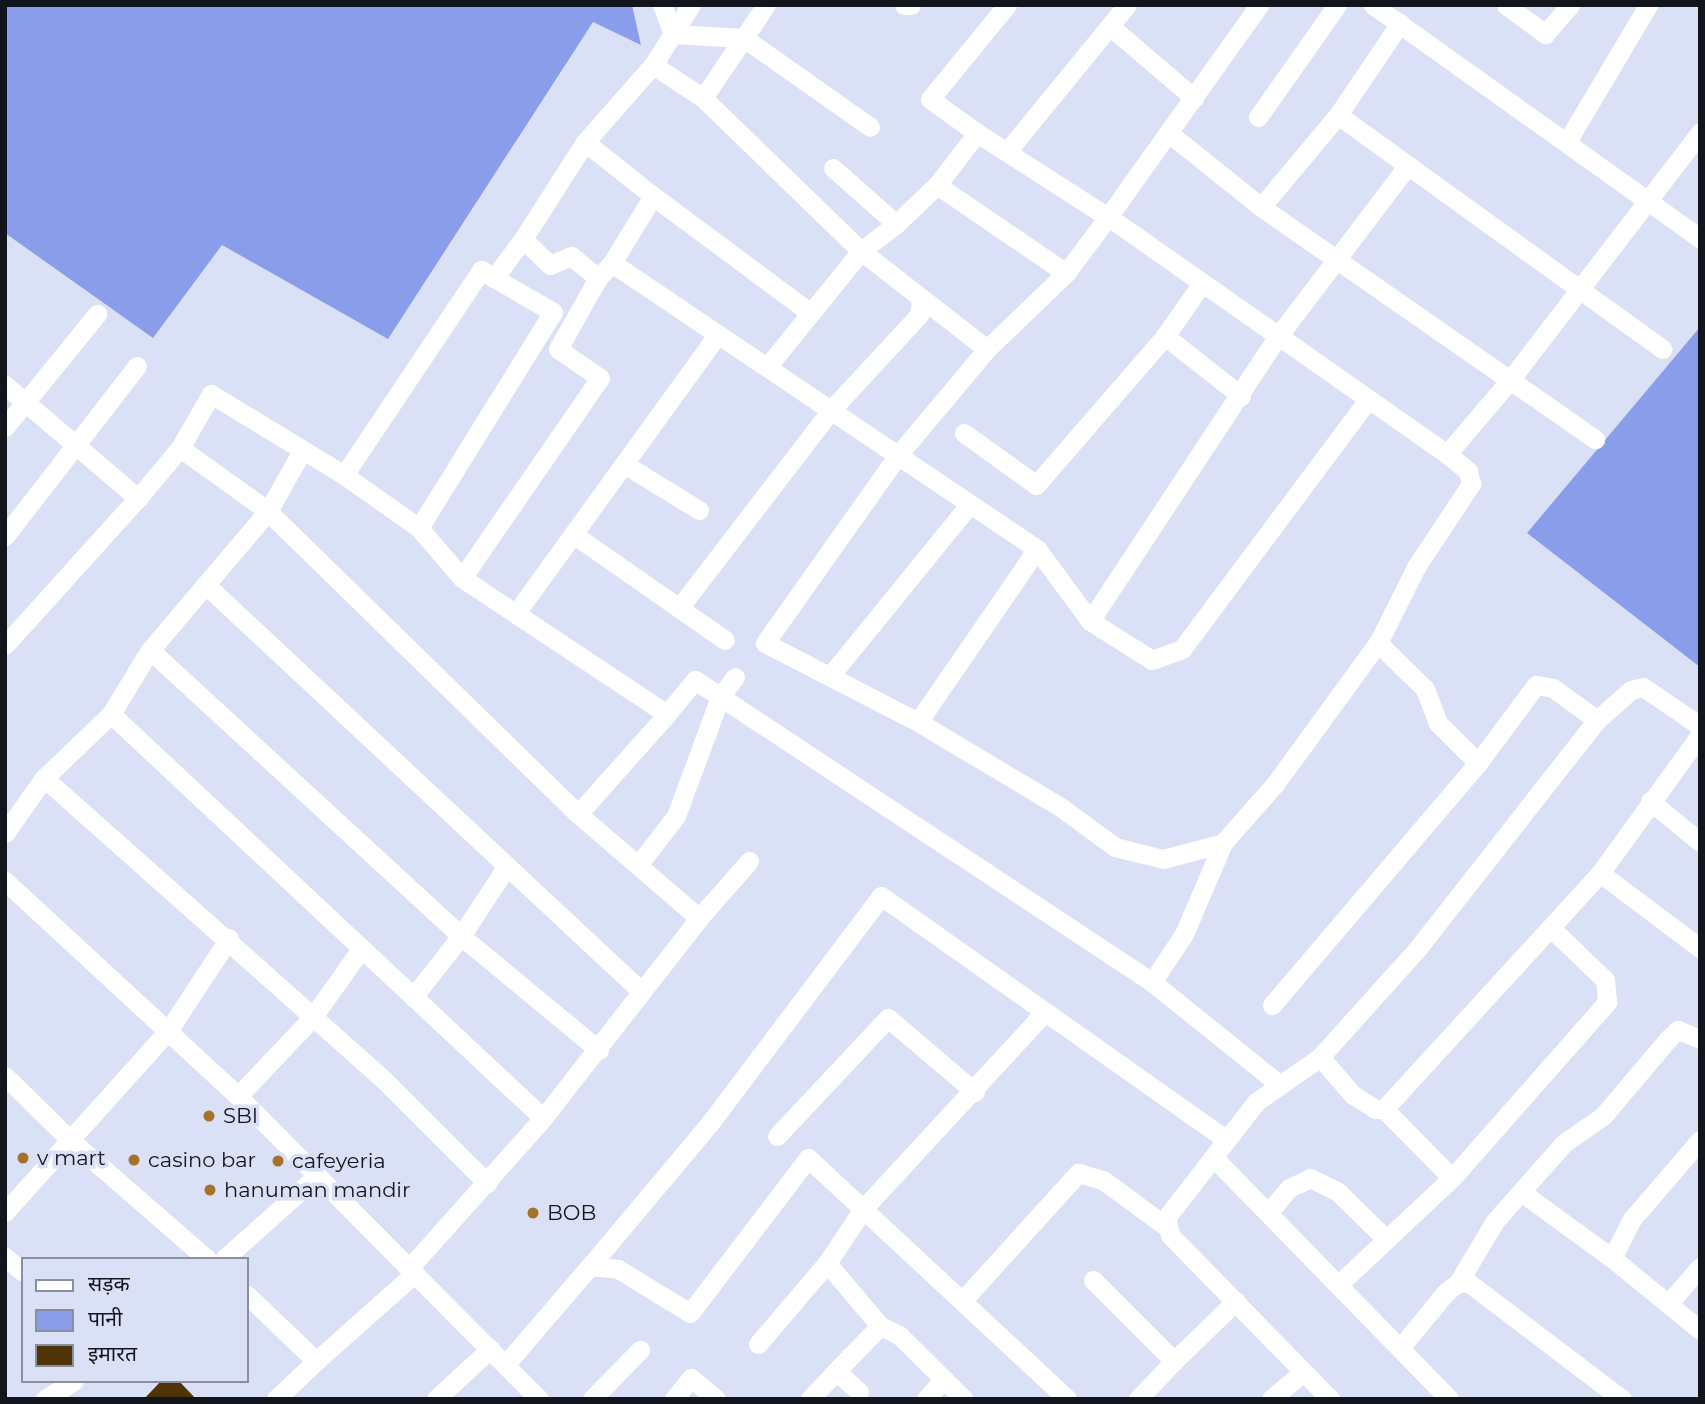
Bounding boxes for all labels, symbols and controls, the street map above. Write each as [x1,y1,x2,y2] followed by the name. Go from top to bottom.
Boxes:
[223,1103,258,1129] place label: SBI
[201,1108,217,1124] marker: SBI
[37,1145,106,1171] place label: v mart
[148,1147,256,1173] place label: casino bar
[292,1148,386,1174] place label: cafeyeria
[15,1150,31,1166] marker: v mart
[126,1152,142,1168] marker: casino bar
[270,1153,286,1169] marker: cafeyeria
[224,1177,410,1203] place label: hanuman mandir
[202,1182,218,1198] marker: hanuman mandir
[547,1200,596,1226] place label: BOB
[525,1205,541,1221] marker: BOB
[21,1257,248,1383] legend
[88,1271,130,1296] text: सड़क
[88,1306,122,1331] text: पानी
[88,1341,137,1366] text: इमारत

